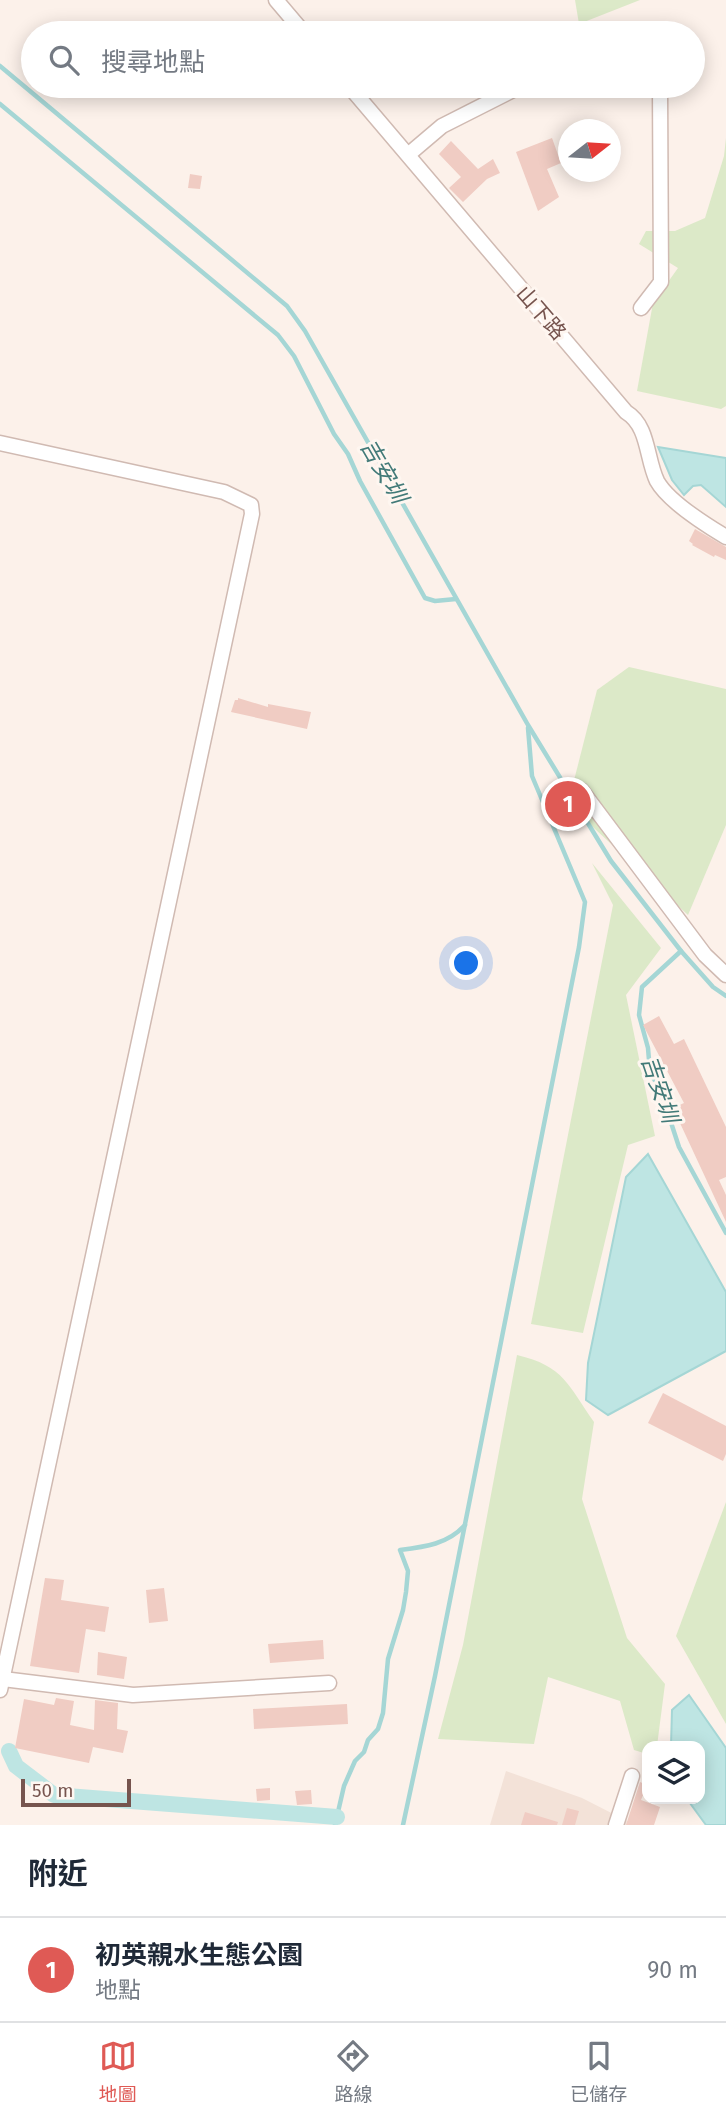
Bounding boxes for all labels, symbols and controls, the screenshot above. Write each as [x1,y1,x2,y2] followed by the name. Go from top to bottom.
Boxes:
[21,21,705,98] search box
[45,41,83,79] icon: search
[101,47,205,78] text: 搜尋地點
[558,119,621,182] north arrow
[511,281,571,345] street label: 山下路
[355,434,415,510] water label: 吉安圳
[545,778,591,830] pin: 1
[449,946,483,980] your location
[636,1052,685,1129] water label: 吉安圳
[642,1741,705,1804] map controls
[642,1741,705,1804] button: layers
[21,1776,131,1808] scale bar
[32,1779,73,1802] text: 50 m
[28,1856,88,1892] text: 附近
[95,1940,303,1971] text: 初英親水生態公園
[46,1956,56,1984] text: 1
[647,1956,698,1984] text: 90 m
[95,1976,141,2004] text: 地點
[99,2037,137,2106] tab: 地圖
[334,2037,372,2106] tab: 路線
[570,2037,627,2106] tab: 已儲存

